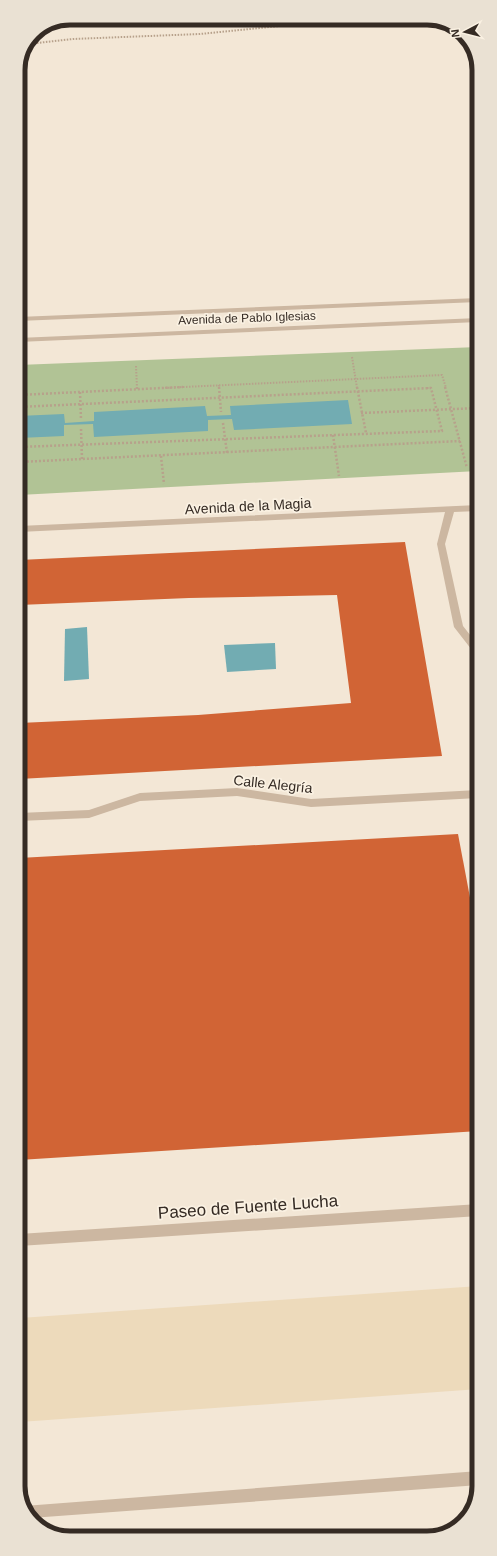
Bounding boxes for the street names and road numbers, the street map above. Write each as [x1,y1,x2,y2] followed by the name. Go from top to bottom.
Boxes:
[178,309,316,327] street label: Avenida de Pablo Iglesias
[184,495,312,517] street label: Avenida de la Magia
[233,772,314,796] street label: Calle Alegría
[157,1191,339,1223] street label: Paseo de Fuente Lucha

